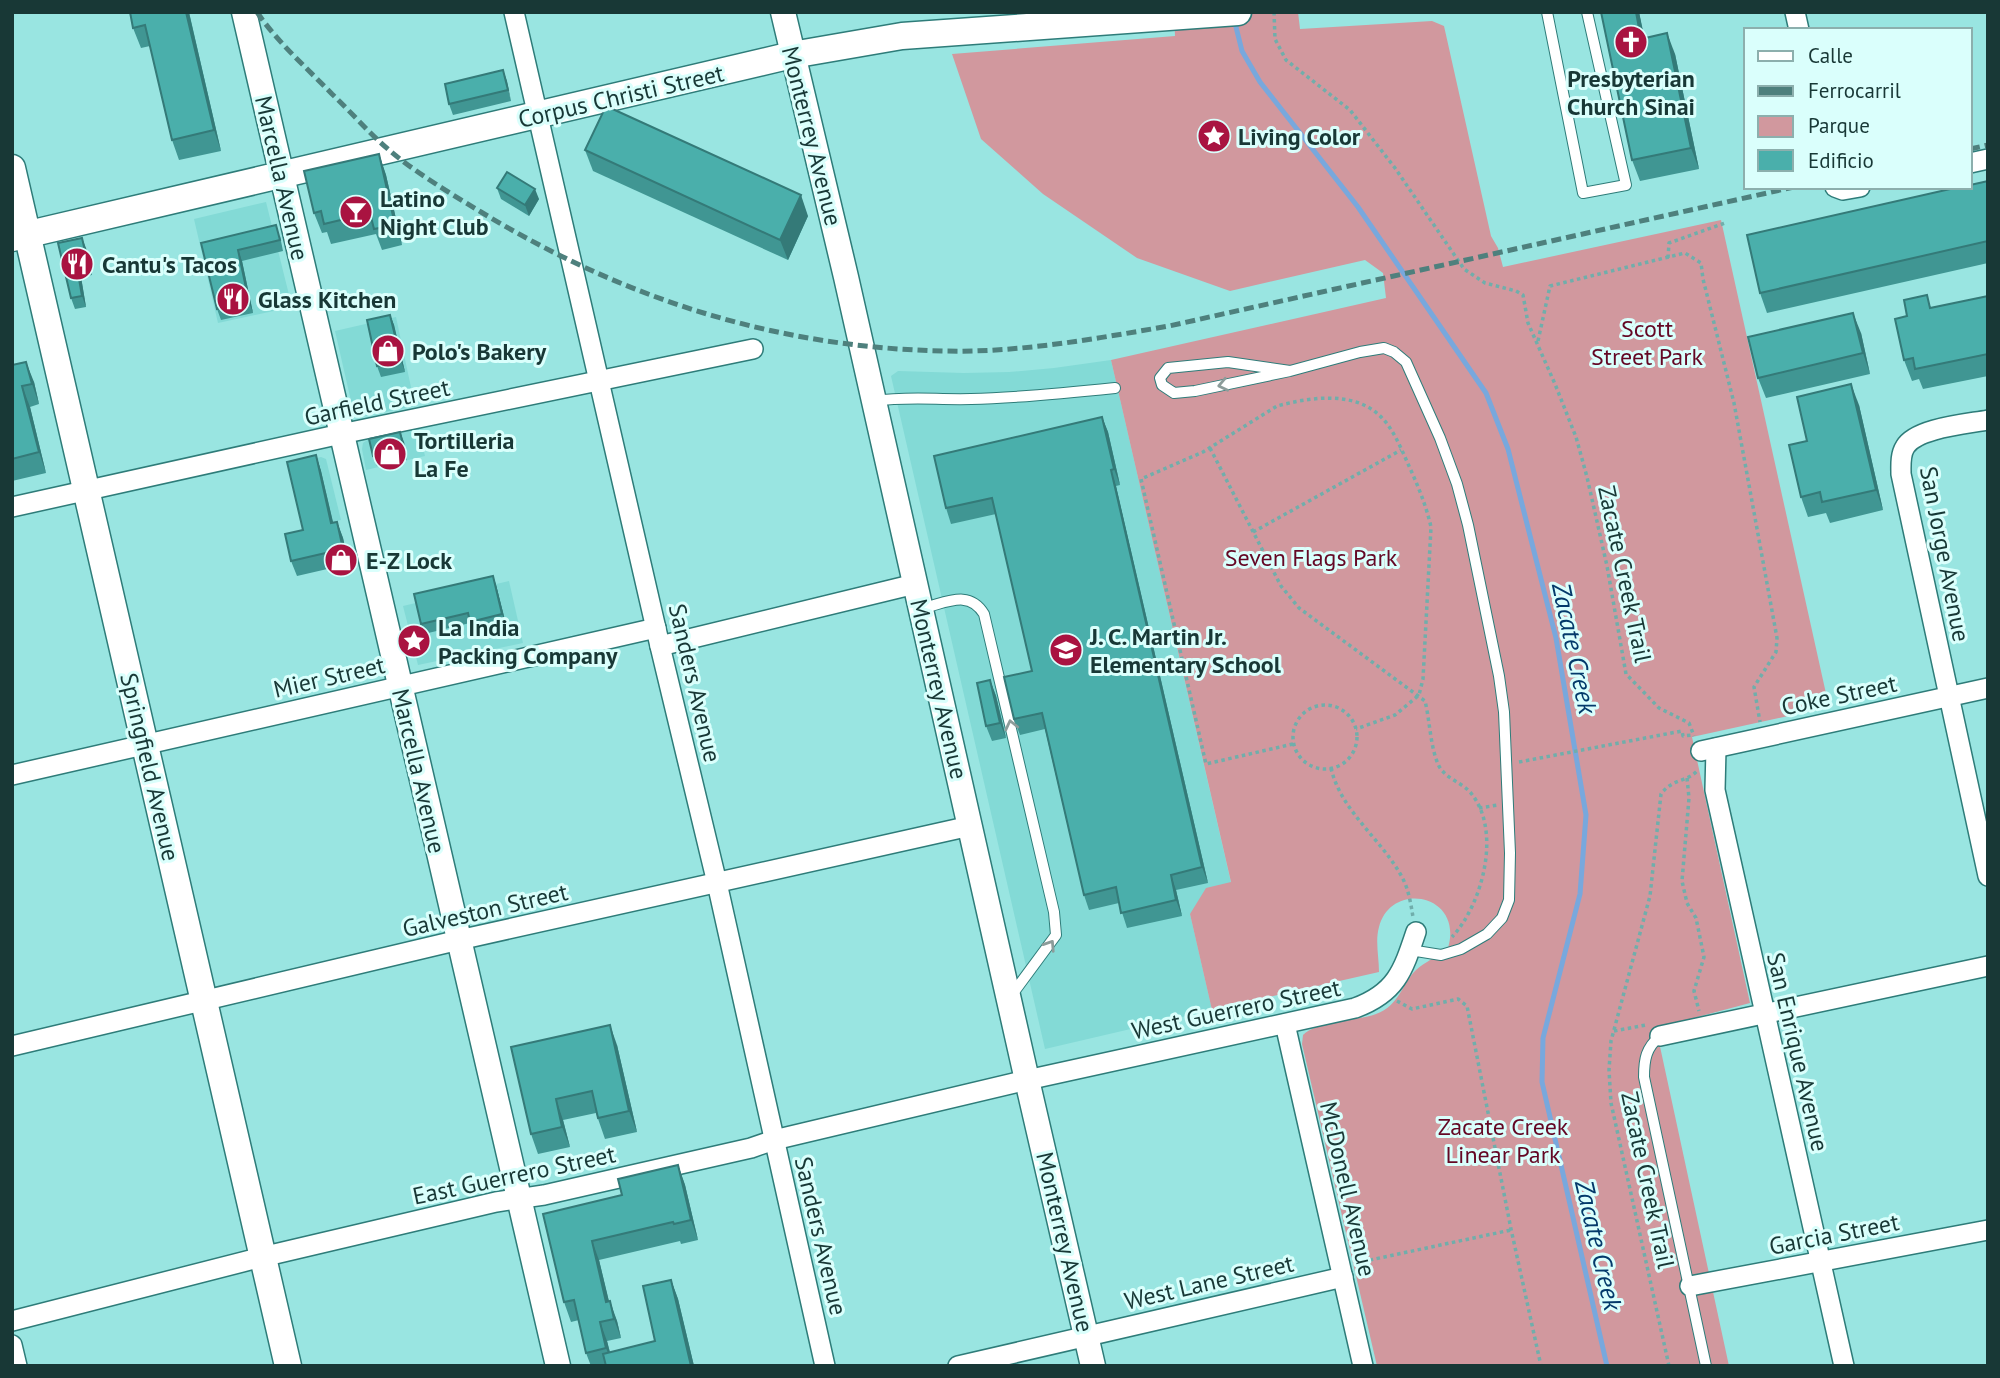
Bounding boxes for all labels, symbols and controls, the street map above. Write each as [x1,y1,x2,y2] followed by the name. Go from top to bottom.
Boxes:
[1612,23,1650,61] church icon: Presbyterian Church Sinai
[1744,28,1972,189] legend
[1808,42,1853,69] text: Calle
[775,43,849,229] street label: Monterrey Avenue
[515,57,727,135] street label: Corpus Christi Street
[1567,63,1695,122] place label: Presbyterian Church Sinai
[1808,77,1901,104] text: Ferrocarril
[248,93,316,263] street label: Marcella Avenue
[1808,112,1870,139] text: Parque
[1195,117,1233,155] place icon: Living Color
[1238,121,1361,152] place label: Living Color
[1808,147,1874,174] text: Edificio
[380,183,489,242] place label: Latino Night Club
[337,193,375,231] bar icon: Latino Night Club
[58,245,96,283] restaurant icon: Cantu's Tacos
[102,249,237,280] place label: Cantu's Tacos
[214,280,252,318] restaurant icon: Glass Kitchen
[258,284,396,315] place label: Glass Kitchen
[1591,313,1703,372] park label: Scott Street Park
[369,332,407,370] shop icon: Polo's Bakery
[412,336,547,367] place label: Polo's Bakery
[302,372,452,432] street label: Garfield Street
[1217,377,1229,392] one-way arrow
[414,425,515,484] place label: Tortilleria La Fe
[371,435,409,473] shop icon: Tortilleria La Fe
[1913,464,1977,644] street label: San Jorge Avenue
[1591,483,1659,665] street label: Zacate Creek Trail
[322,541,360,579] shop icon: E-Z Lock
[1225,542,1398,573] park label: Seven Flags Park
[366,545,452,576] place label: E-Z Lock
[1545,578,1605,718] water label: Zacate Creek
[903,596,975,782] street label: Monterrey Avenue
[662,601,728,765] street label: Sanders Avenue
[438,612,618,671] place label: La India Packing Company
[1089,621,1282,680] place label: J. C. Martin Jr. Elementary School
[395,622,433,660] place icon: La India Packing Company
[1047,631,1085,669] school or university icon: J. C. Martin Jr. Elementary School
[270,649,388,705] street label: Mier Street
[1779,668,1899,722] street label: Coke Street
[113,670,187,864] street label: Springfield Avenue
[385,686,453,856] street label: Marcella Avenue
[1004,719,1019,731] one-way arrow
[399,876,571,944] street label: Galveston Street
[1041,940,1054,953] one-way arrow
[1760,949,1836,1155] street label: San Enrique Avenue
[1129,972,1343,1046] street label: West Guerrero Street
[1614,1089,1682,1271] street label: Zacate Creek Trail
[1313,1099,1383,1279] street label: McDonell Avenue
[1438,1111,1569,1170] park label: Zacate Creek Linear Park
[410,1138,618,1212] street label: East Guerrero Street
[1029,1149,1101,1335] street label: Monterrey Avenue
[788,1154,854,1318] street label: Sanders Avenue
[1568,1175,1630,1315] water label: Zacate Creek
[1766,1206,1902,1262] street label: Garcia Street
[1121,1247,1297,1317] street label: West Lane Street

